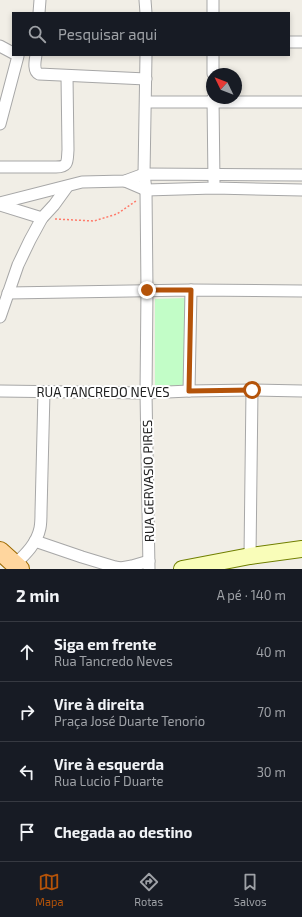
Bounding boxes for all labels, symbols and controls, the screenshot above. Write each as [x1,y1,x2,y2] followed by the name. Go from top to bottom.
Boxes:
[12,12,290,56] search box
[26,23,48,45] icon: search
[58,25,157,43] text: Pesquisar aqui
[206,68,242,104] north arrow
[138,281,156,299] route end
[243,381,261,399] route start
[37,384,169,400] street label: RUA TANCREDO NEVES
[139,420,157,542] street label: RUA GERVASIO PIRES
[16,585,59,605] text: 2 min
[217,587,286,603] text: A pé · 140 m
[54,635,156,653] text: Siga em frente
[16,641,38,663] icon: ahead
[256,644,286,660] text: 40 m
[54,653,173,669] text: Rua Tancredo Neves
[54,695,144,713] text: Vire à direita
[16,701,38,723] icon: right
[257,704,286,720] text: 70 m
[54,713,205,729] text: Praça José Duarte Tenorio
[54,755,164,773] text: Vire à esquerda
[16,761,38,783] icon: left
[257,764,286,780] text: 30 m
[54,773,163,789] text: Rua Lucio F Duarte
[16,821,38,843] icon: arrive
[54,823,192,841] text: Chegada ao destino
[35,871,63,908] tab: Mapa
[134,871,163,908] tab: Rotas
[234,871,267,908] tab: Salvos

